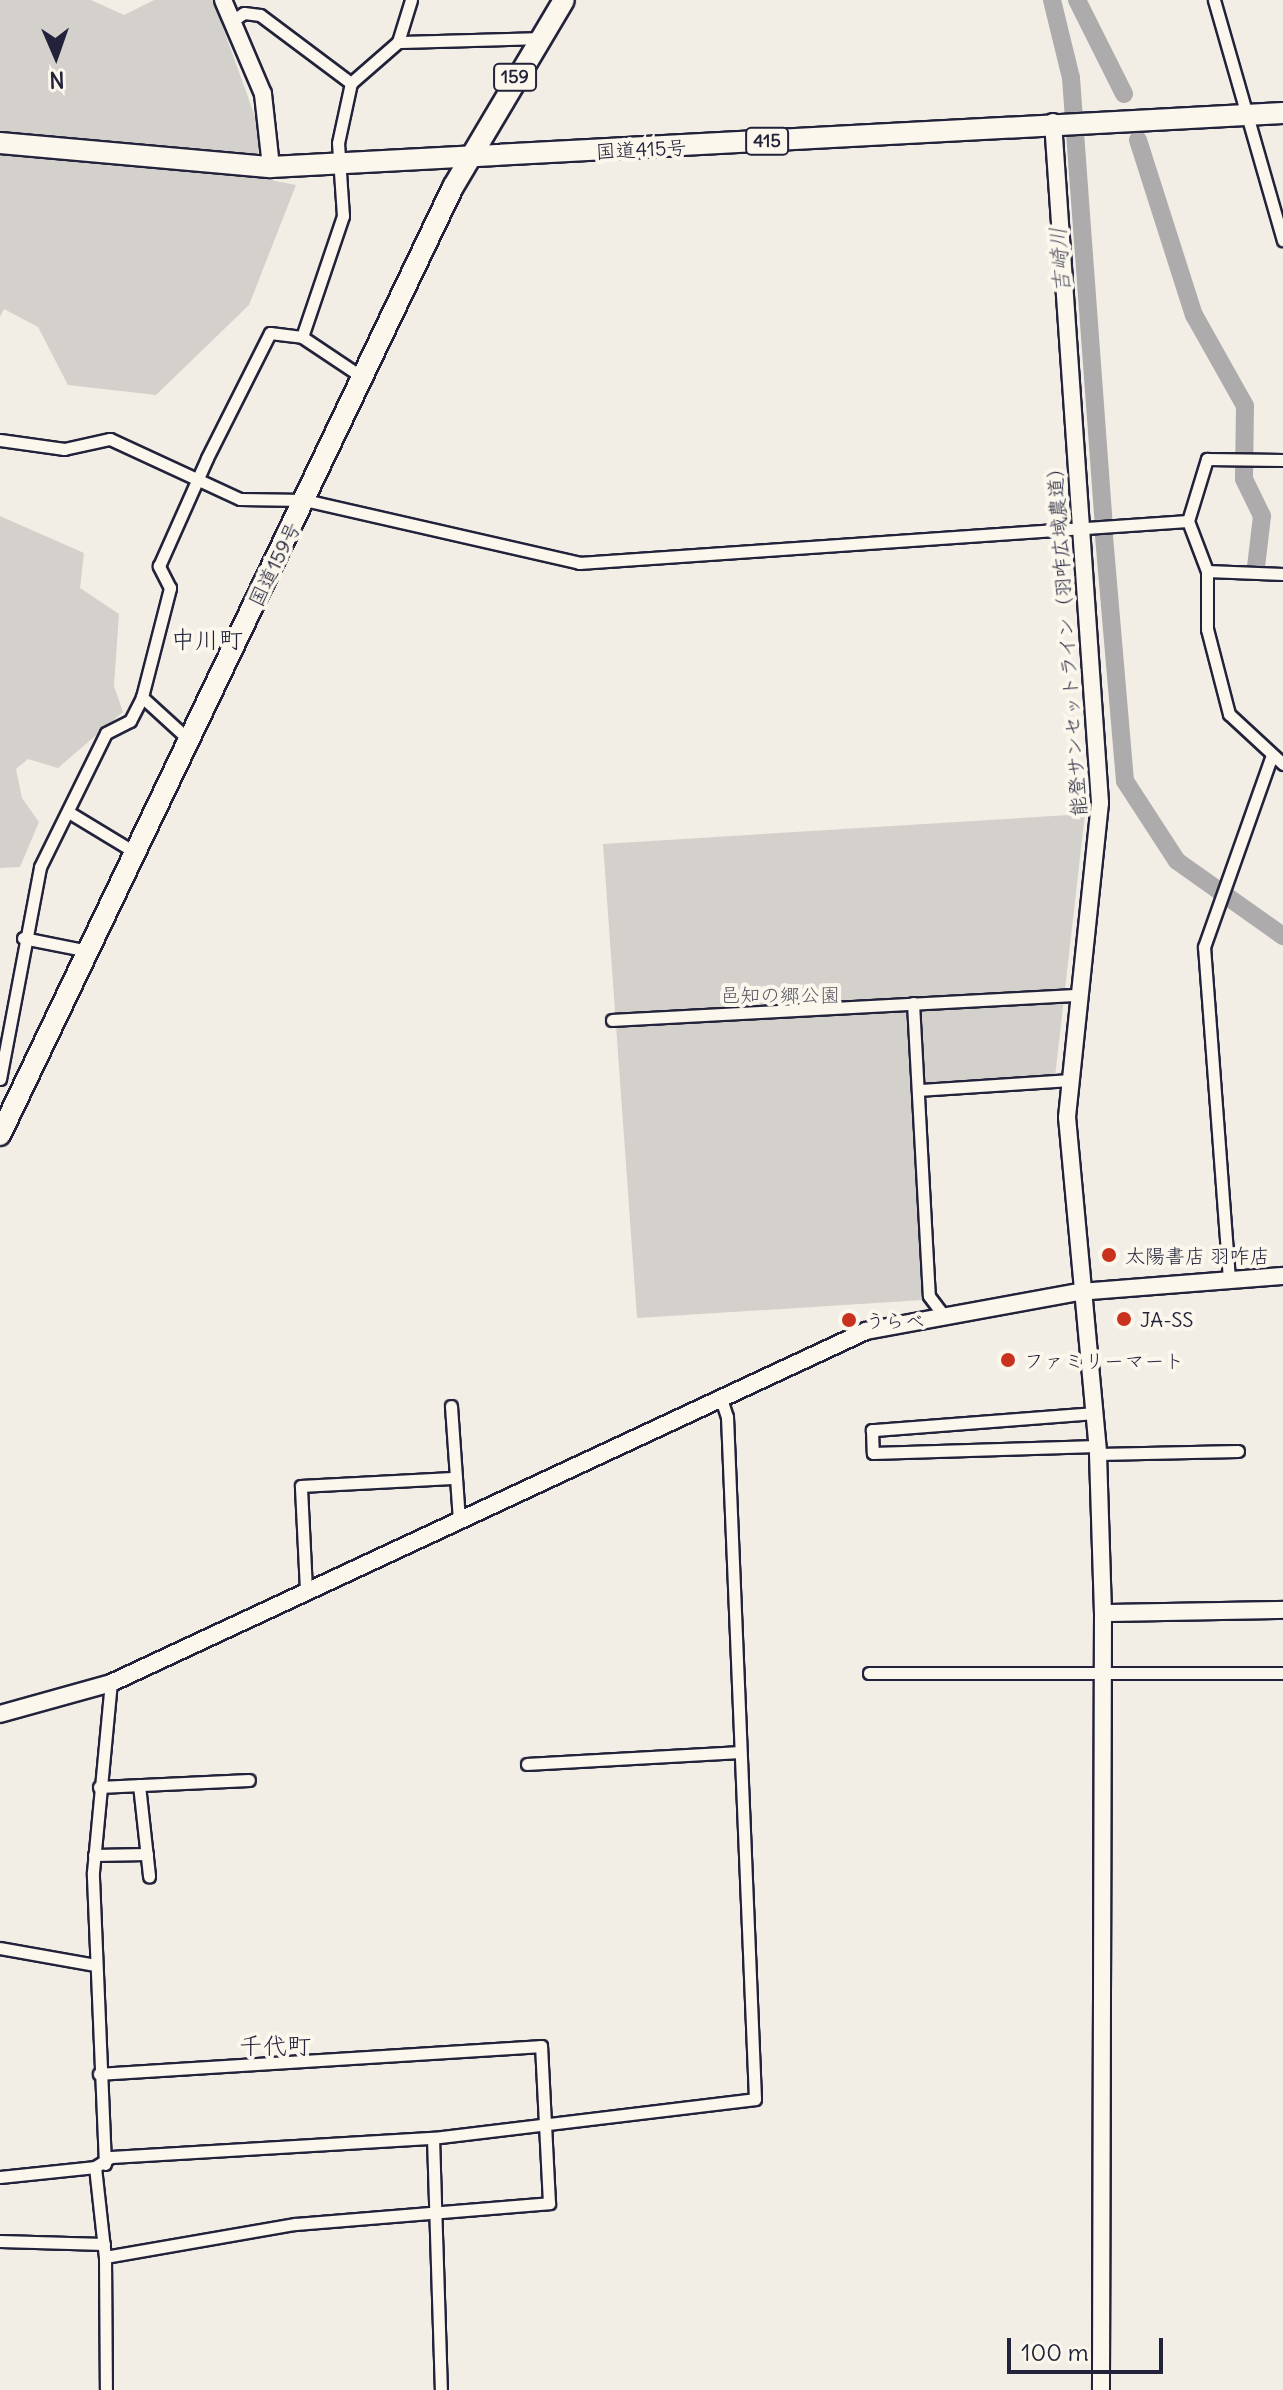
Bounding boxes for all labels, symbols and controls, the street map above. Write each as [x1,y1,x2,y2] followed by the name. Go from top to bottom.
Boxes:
[16,16,96,96] north arrow
[493,63,537,91] road number: 159
[49,66,65,94] text: N
[745,127,789,155] road number: 415
[595,135,687,163] street label: 国道415号
[1045,226,1075,294] water label: 吉崎川
[1041,457,1091,817] street label: 能登サンセットライン（羽咋広域農道）
[243,518,305,610] street label: 国道159号
[171,626,243,654] district label: 中川町
[720,982,840,1006] park label: 邑知の郷公園
[1125,1243,1270,1267] place label: 太陽書店 羽咋店
[1100,1246,1118,1264] marker: 太陽書店 羽咋店
[1140,1307,1193,1331] place label: JA-SS
[865,1308,925,1332] place label: うらべ
[1115,1310,1133,1328] marker: JA-SS
[840,1311,858,1329] marker: うらべ
[1024,1348,1184,1372] place label: ファミリーマート
[999,1351,1017,1369] marker: ファミリーマート
[239,2032,311,2060] district label: 千代町
[1011,2322,1167,2372] scale bar
[1021,2337,1089,2367] text: 100 m

